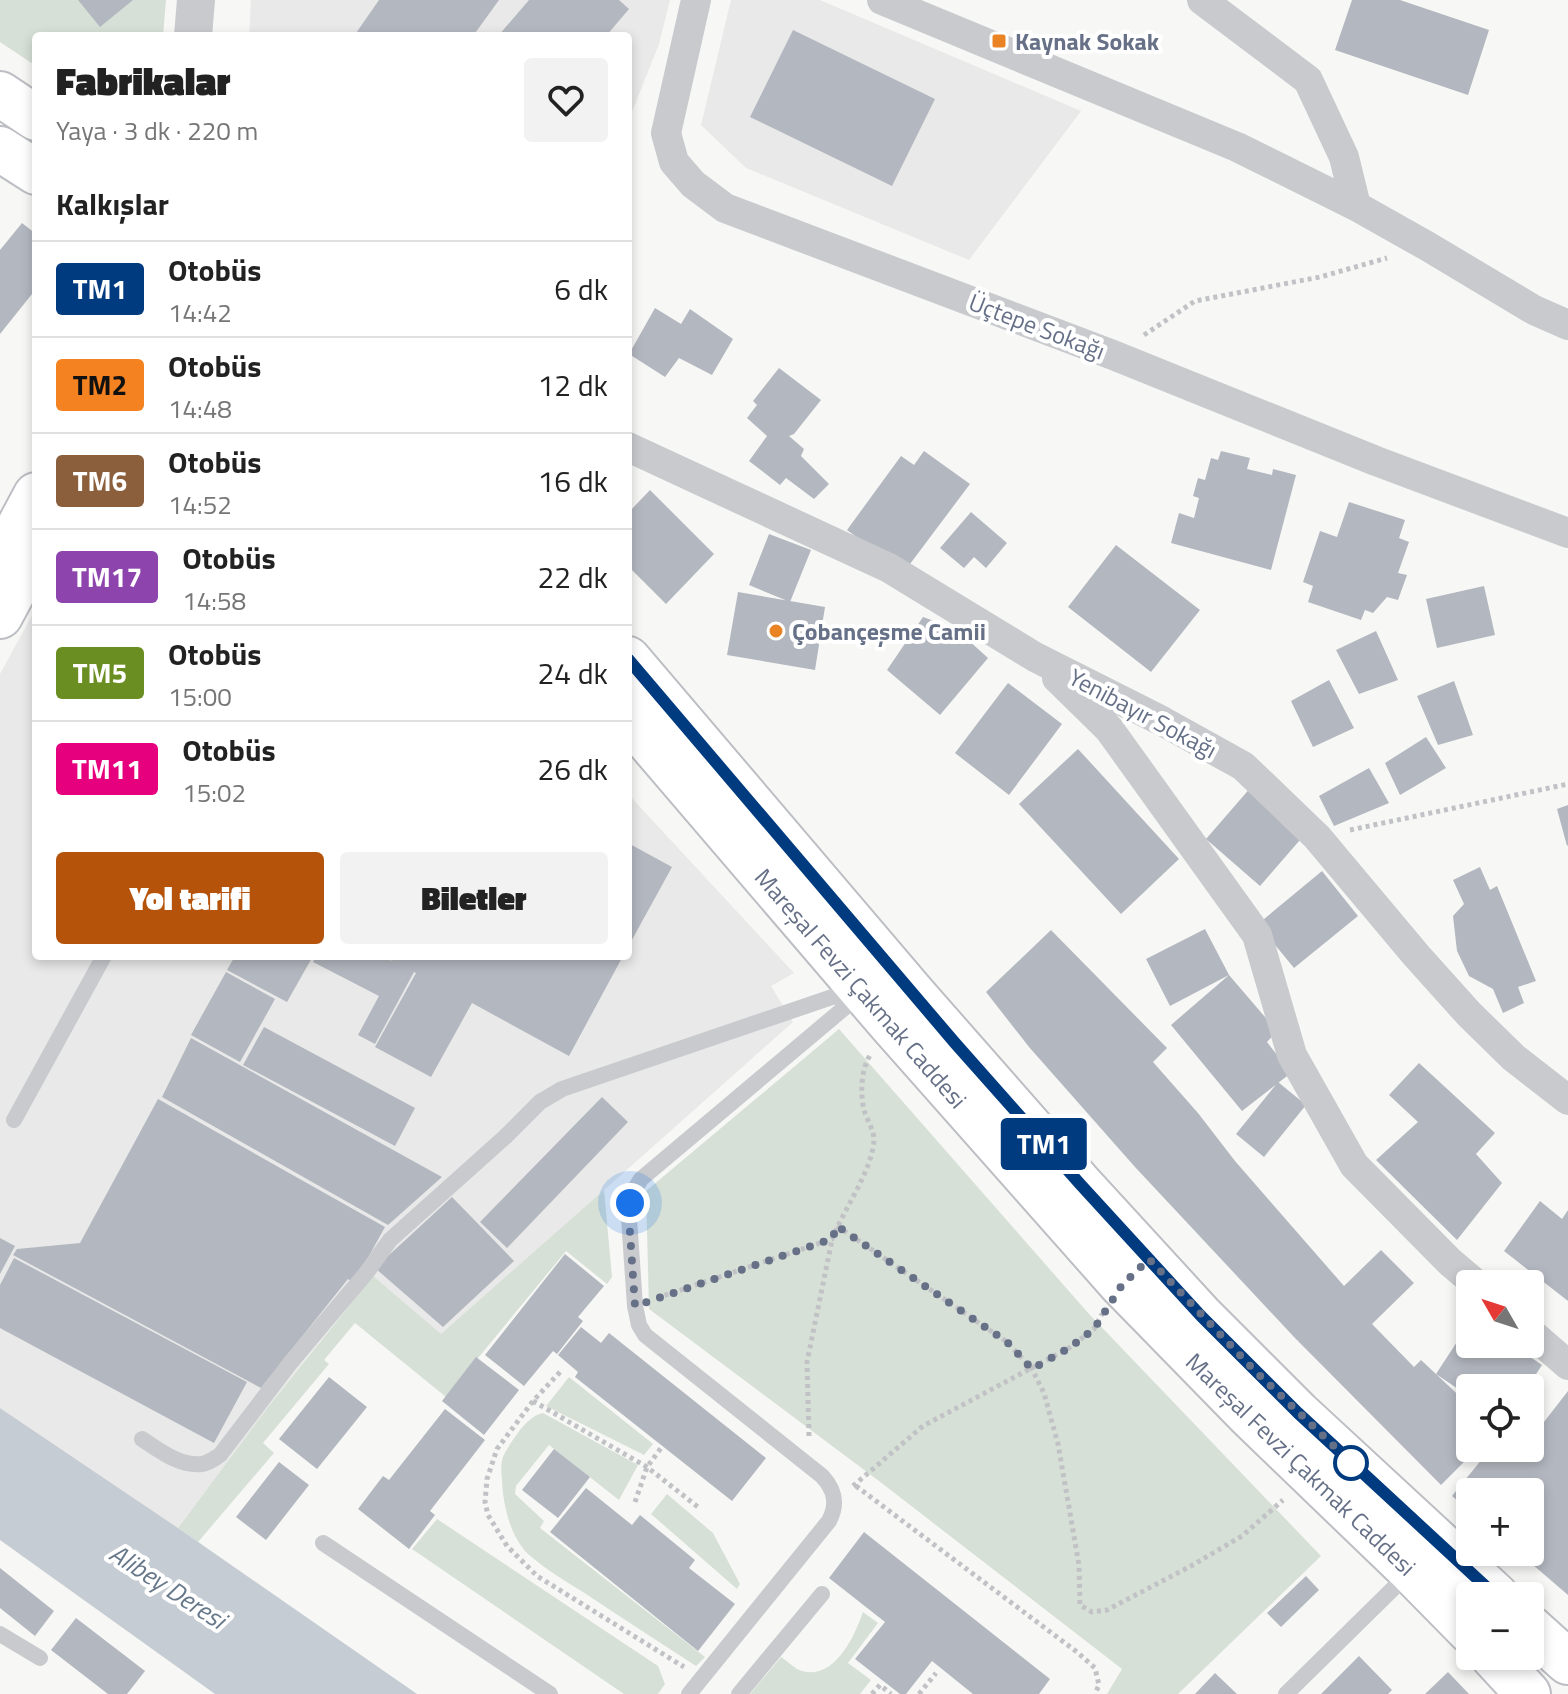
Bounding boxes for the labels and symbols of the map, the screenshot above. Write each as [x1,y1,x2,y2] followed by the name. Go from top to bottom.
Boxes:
[1015,23,1160,59] place label: Kaynak Sokak
[990,32,1008,50] marker: Kaynak Sokak
[964,284,1110,368] street label: Üçtepe Sokağı
[792,613,986,649] place label: Çobançeşme Camii
[767,622,785,640] marker: Çobançeşme Camii
[1063,659,1223,767] street label: Yenibayır Sokağı
[746,860,976,1116] street label: Mareşal Fevzi Çakmak Caddesi
[998,1118,1090,1170] line badge: TM1
[610,1183,650,1223] your location
[1456,1270,1544,1358] north arrow
[1178,1344,1424,1584] street label: Mareşal Fevzi Çakmak Caddesi
[1334,1446,1368,1480] unlabelled marker
[102,1534,236,1640] water label: Alibey Deresi

